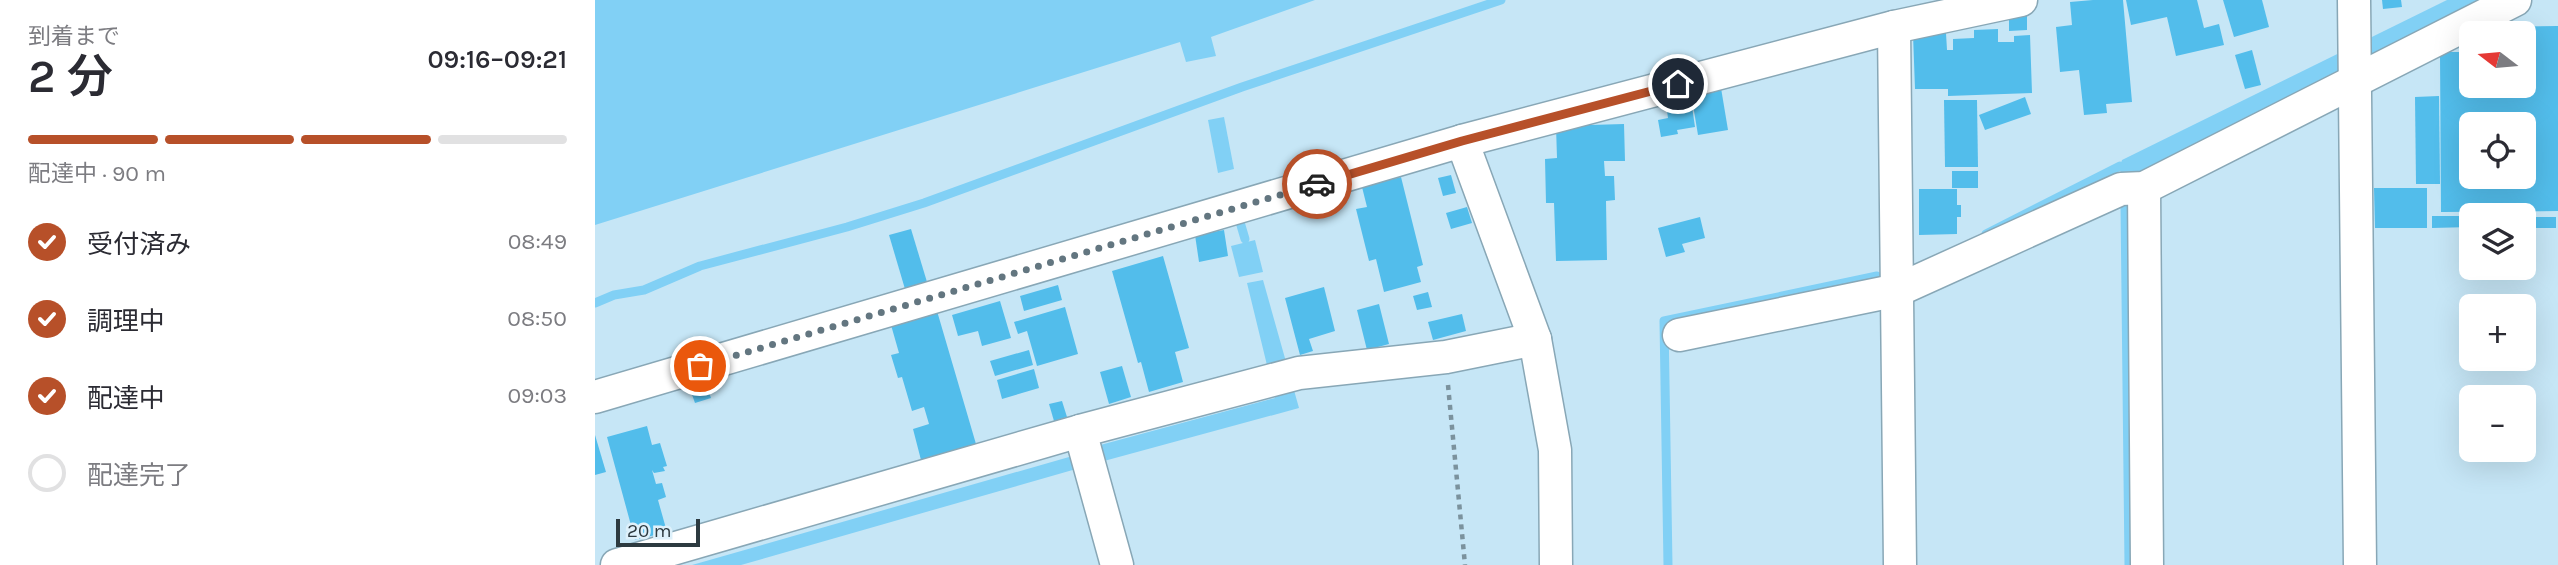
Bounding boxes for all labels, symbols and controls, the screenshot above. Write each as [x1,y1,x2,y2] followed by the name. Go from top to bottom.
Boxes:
[2459,21,2536,98] north arrow
[2459,21,2536,462] map controls
[28,23,120,50] text: 到着まで
[427,44,567,75] text: 09:16–09:21
[28,50,113,104] text: 2 分
[1648,54,1708,114] pin
[1659,65,1697,103] icon: home
[2459,112,2536,189] button: locate
[1282,149,1352,219] courier
[28,160,166,187] text: 配達中 · 90 m
[1298,165,1336,203] icon: car
[2459,203,2536,280] button: layers
[28,223,66,261] icon: check
[508,228,567,255] text: 08:49
[87,229,191,260] text: 受付済み
[2459,294,2536,371] button: +
[28,300,66,338] icon: check
[507,305,567,332] text: 08:50
[87,306,165,337] text: 調理中
[670,336,730,396] pin
[681,347,719,385] icon: bag
[28,377,66,415] icon: check
[507,382,567,409] text: 09:03
[87,383,165,414] text: 配達中
[2459,385,2536,462] button: −
[87,460,191,491] text: 配達完了
[616,516,700,548] scale bar
[627,520,672,542] text: 20 m

